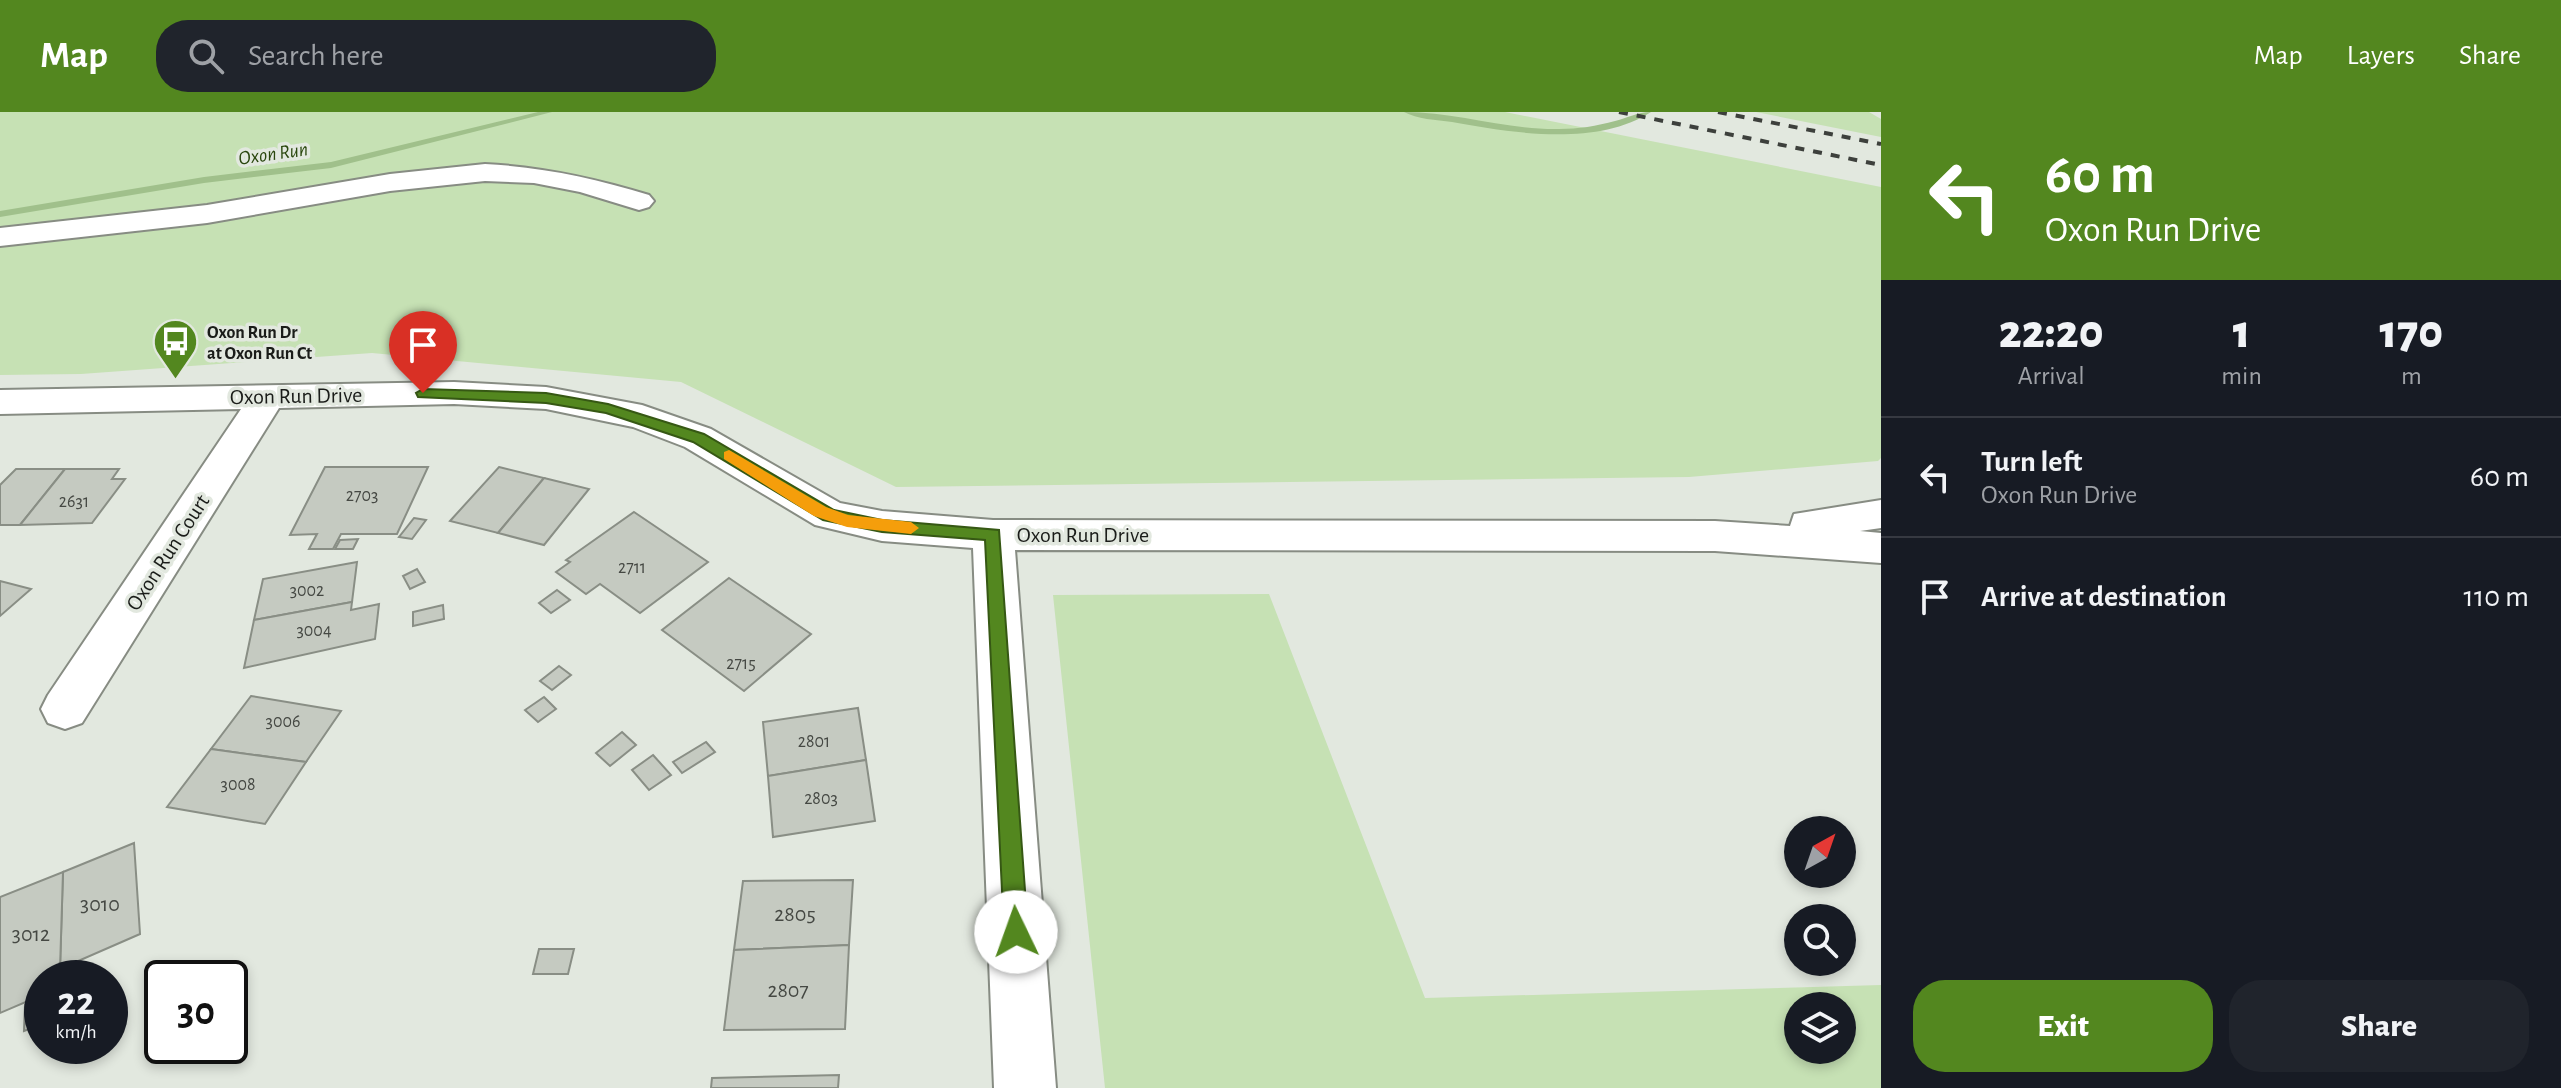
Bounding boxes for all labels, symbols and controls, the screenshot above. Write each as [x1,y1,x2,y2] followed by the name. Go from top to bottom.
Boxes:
[156,20,716,92] search box
[184,34,228,78] icon: search
[40,37,108,75] text: Map
[248,41,384,71] text: Search here
[2254,42,2303,70] text: Map
[2347,42,2415,70] text: Layers
[2459,42,2521,70] text: Share
[237,139,309,169] water label: Oxon Run
[1913,144,2017,248] icon: left
[2045,147,2155,203] text: 60 m
[2045,212,2261,248] text: Oxon Run Drive
[1999,309,2104,357] text: 22:20
[2233,309,2250,357] text: 1
[2380,309,2443,357] text: 170
[389,311,457,393] pin
[152,318,200,381] bus stop icon: Oxon Run Dr at Oxon Run Ct
[401,323,445,367] icon: arrive
[207,324,312,363] place label: Oxon Run Dr at Oxon Run Ct
[2018,363,2085,389] text: Arrival
[2221,363,2262,389] text: min
[2401,363,2422,389] text: m
[230,384,362,408] street label: Oxon Run Drive
[1981,447,2082,477] text: Turn left
[1913,455,1957,499] icon: left
[2470,462,2529,492] text: 60 m
[1981,482,2137,508] text: Oxon Run Drive
[346,487,378,505] house number: 2703
[122,491,213,614] street label: Oxon Run Court
[59,493,89,511] house number: 2631
[1017,524,1149,546] street label: Oxon Run Drive
[618,559,646,577] house number: 2711
[1913,575,1957,619] icon: arrive
[290,582,324,600] house number: 3002
[1981,582,2227,612] text: Arrive at destination
[2464,582,2529,612] text: 110 m
[296,622,332,640] house number: 3004
[726,655,756,673] house number: 2715
[266,713,300,731] house number: 3006
[798,733,830,751] house number: 2801
[221,776,255,794] house number: 3008
[804,790,838,808] house number: 2803
[1784,816,1856,888] north arrow
[1784,816,1856,1064] map controls
[974,890,1058,974] position arrow
[80,893,120,915] house number: 3010
[774,903,816,925] house number: 2805
[1784,904,1856,976] button: search
[12,923,50,945] house number: 3012
[144,960,248,1064] speed limit sign: 30
[767,979,809,1001] house number: 2807
[1913,980,2213,1072] button: Exit
[2229,980,2529,1072] button: Share
[57,982,95,1022] text: 22
[1784,992,1856,1064] button: layers
[55,1022,97,1042] text: km/h

